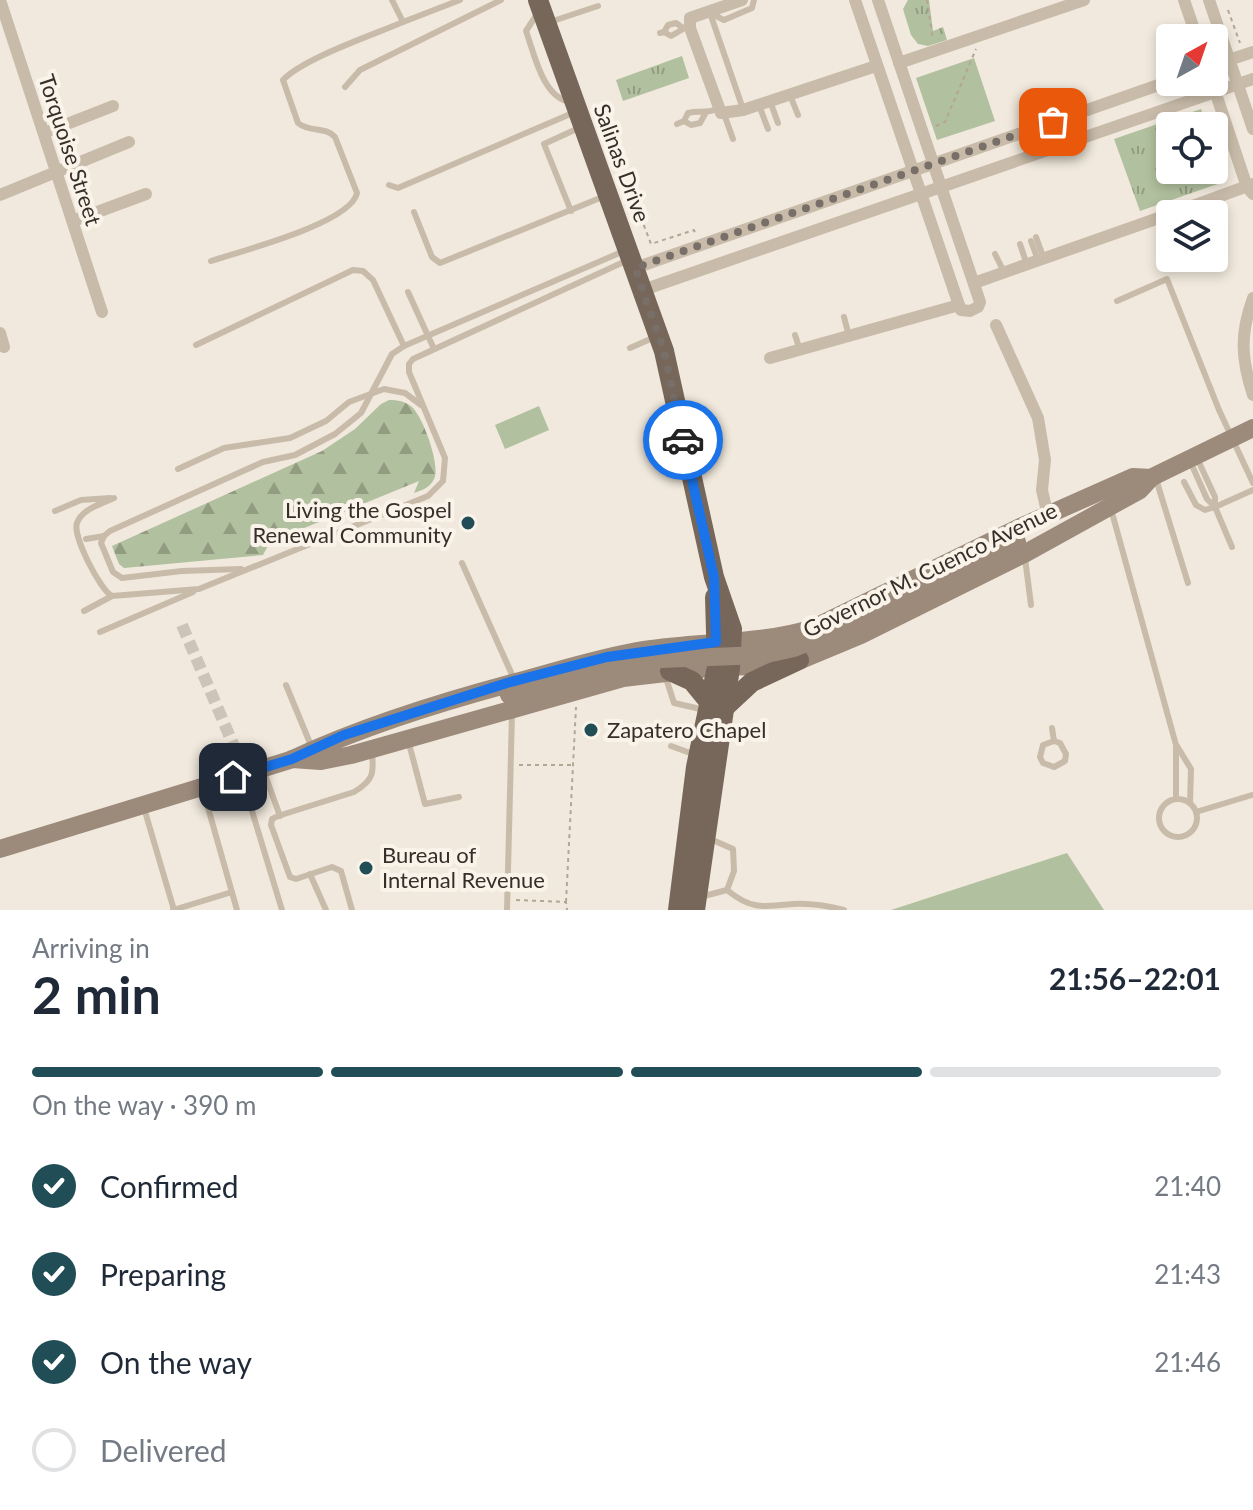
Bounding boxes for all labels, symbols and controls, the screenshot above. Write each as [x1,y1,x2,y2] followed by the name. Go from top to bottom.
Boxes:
[1156,24,1228,96] north arrow
[1156,24,1228,272] map controls
[33,71,108,229] street label: Torquoise Street
[1019,88,1087,156] pin
[589,100,656,226] street label: Salinas Drive
[1031,100,1075,144] icon: bag
[1156,112,1228,184] button: locate
[1156,200,1228,272] button: layers
[643,400,723,480] courier
[661,418,705,462] icon: car
[252,496,453,548] place label: Living the Gospel Renewal Community
[798,496,1061,643] street label: Governor M. Cuenco Avenue
[459,514,477,532] marker: Living the Gospel Renewal Community
[607,716,766,743] place label: Zapatero Chapel
[582,721,600,739] marker: Zapatero Chapel
[199,743,267,811] pin
[211,755,255,799] icon: home
[382,841,545,893] place label: Bureau of Internal Revenue
[357,859,375,877] marker: Bureau of Internal Revenue
[32,932,150,964] text: Arriving in
[1049,960,1221,996] text: 21:56–22:01
[32,963,161,1025] text: 2 min
[32,1089,256,1121] text: On the way · 390 m
[32,1164,76,1208] icon: check
[100,1168,239,1204] text: Confirmed
[1154,1170,1221,1202] text: 21:40
[32,1252,76,1296] icon: check
[100,1256,226,1292] text: Preparing
[1154,1258,1221,1290] text: 21:43
[32,1340,76,1384] icon: check
[100,1344,252,1380] text: On the way
[1154,1346,1221,1378] text: 21:46
[100,1432,227,1468] text: Delivered

